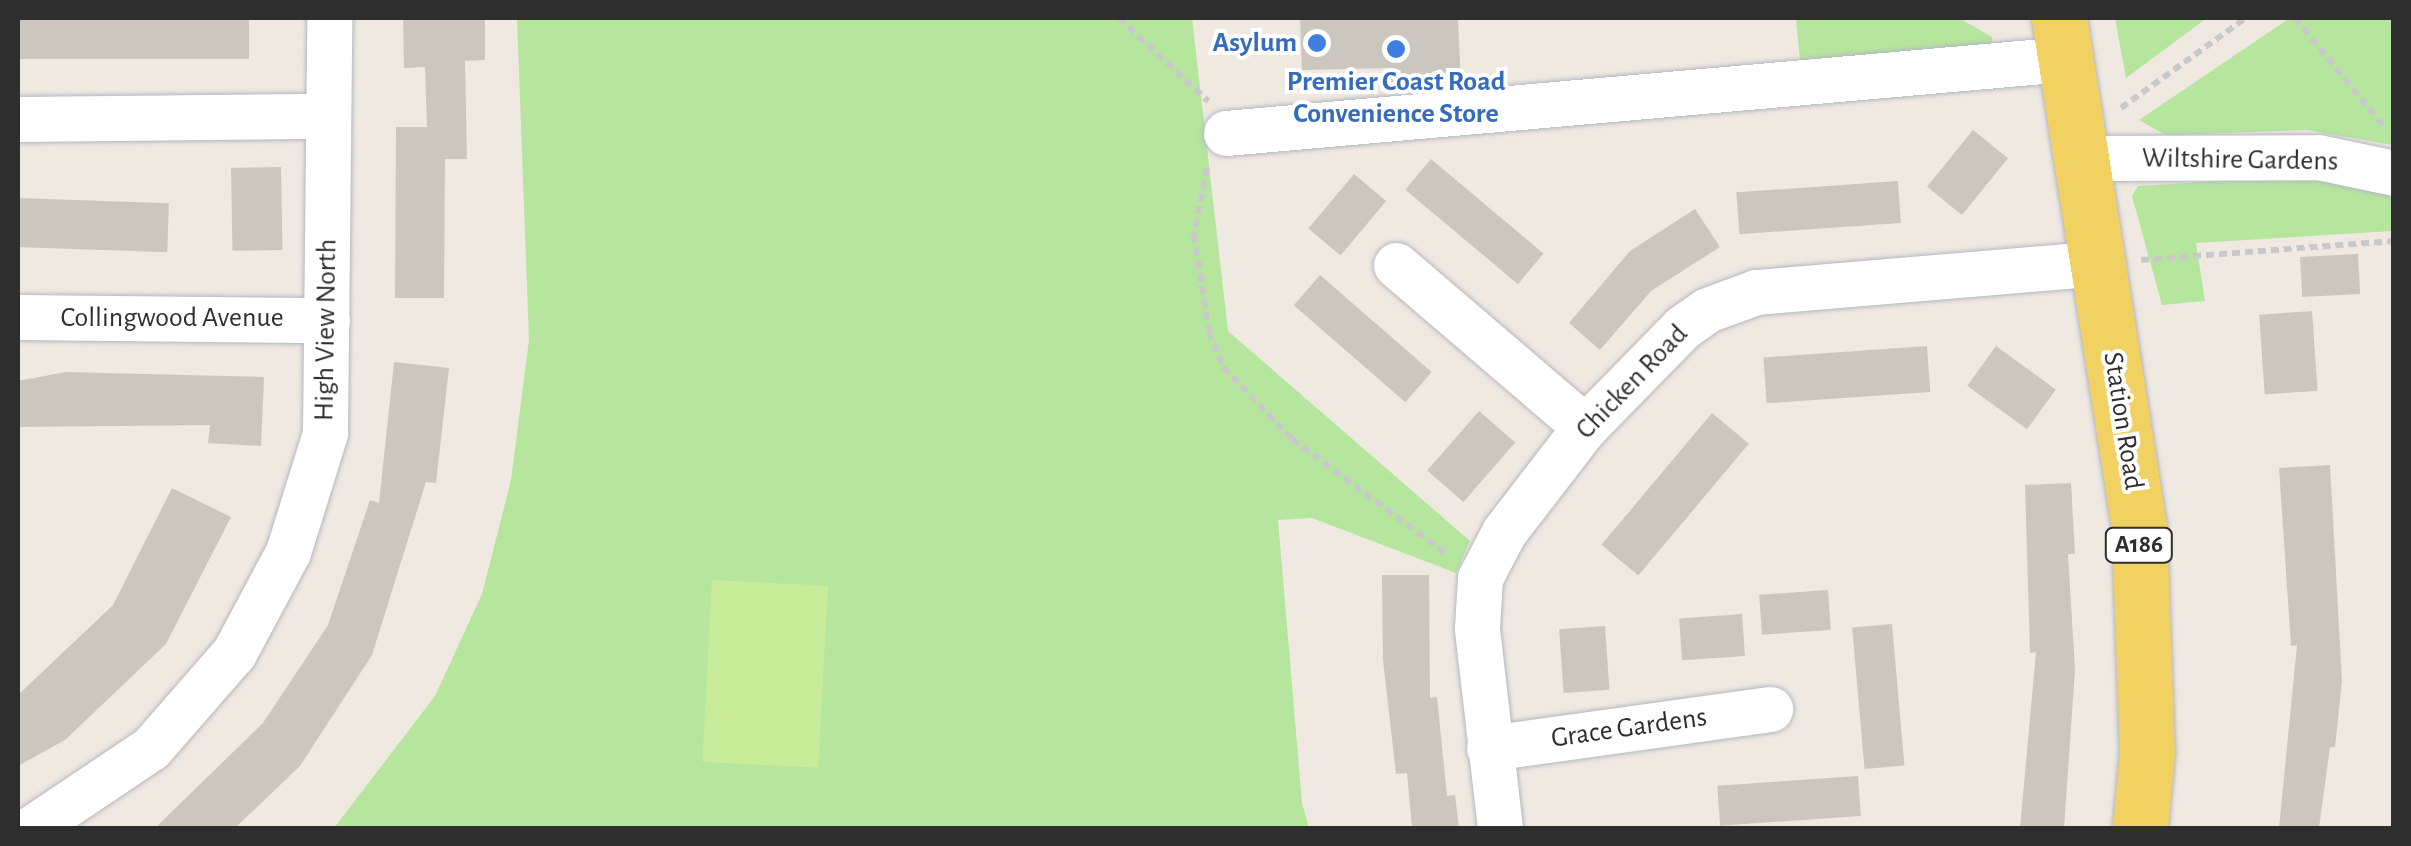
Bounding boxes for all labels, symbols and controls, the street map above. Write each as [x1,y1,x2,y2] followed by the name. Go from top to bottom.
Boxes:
[1213,26,1297,60] place label: Asylum
[1306,32,1328,54] marker: Asylum
[1385,38,1407,60] marker: Premier Coast Road Convenience Store
[1287,65,1505,131] place label: Premier Coast Road Convenience Store
[2142,141,2338,179] street label: Wiltshire Gardens
[308,239,344,421] street label: High View North
[60,301,284,335] street label: Collingwood Avenue
[1569,318,1695,446] street label: Chicken Road
[2096,350,2150,492] street label: Station Road
[2104,525,2174,565] road number: A186
[1549,700,1709,756] street label: Grace Gardens

